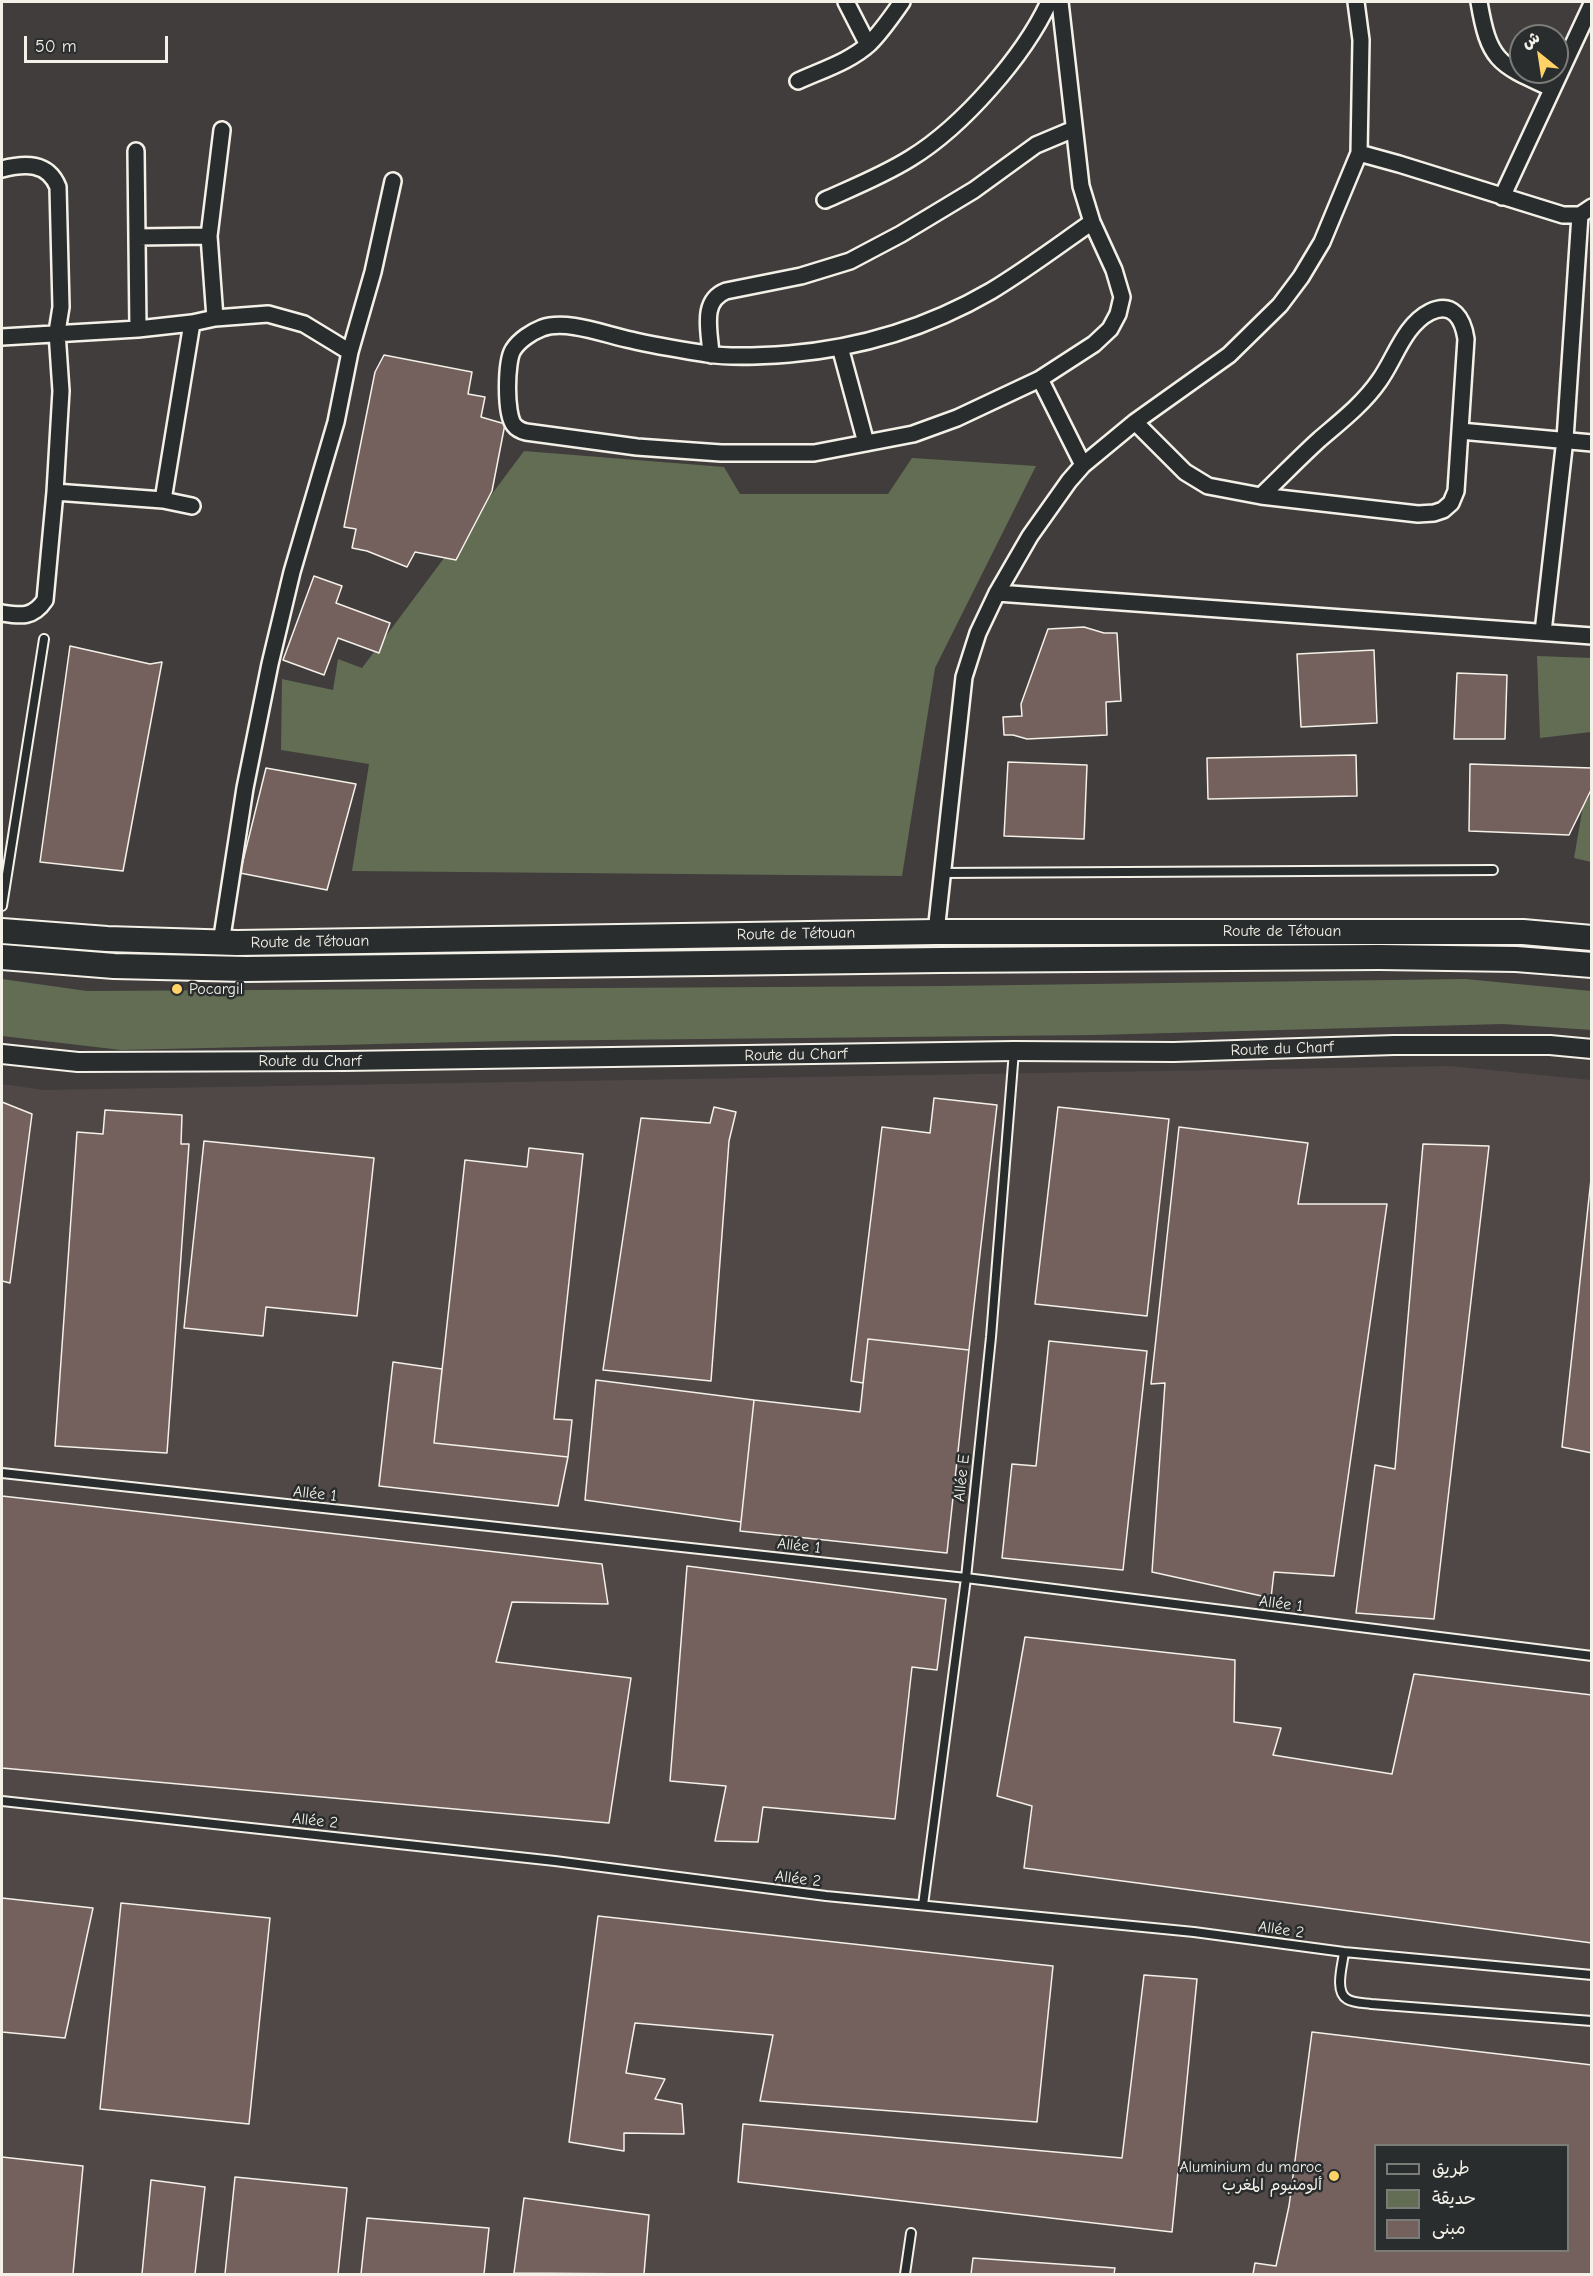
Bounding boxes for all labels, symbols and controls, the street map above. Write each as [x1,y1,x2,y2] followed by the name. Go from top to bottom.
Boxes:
[27,24,171,62] scale bar
[1509,24,1569,84] north arrow
[1519,28,1543,52] text: ش
[35,36,77,57] text: 50 m
[1223,921,1341,941] street label: Route de Tétouan
[737,923,855,945] street label: Route de Tétouan
[251,931,369,953] street label: Route de Tétouan
[189,979,243,999] place label: Pocargil
[170,982,184,996] marker: Pocargil
[1230,1038,1334,1060] street label: Route du Charf
[744,1045,848,1065] street label: Route du Charf
[259,1051,361,1071] street label: Route du Charf
[950,1453,974,1503] street label: Allée E
[292,1482,338,1506] street label: Allée 1
[776,1534,822,1558] street label: Allée 1
[1258,1592,1304,1616] street label: Allée 1
[291,1809,339,1833] street label: Allée 2
[774,1867,822,1891] street label: Allée 2
[1257,1917,1305,1943] street label: Allée 2
[1374,2144,1569,2252] legend
[1179,2157,1322,2195] place label: Aluminium du maroc ألومنيوم المغرب
[1432,2158,1470,2179] text: طريق
[1327,2169,1341,2183] marker: Aluminium du maroc ألومنيوم المغرب
[1432,2188,1476,2209] text: حديقة
[1432,2218,1466,2239] text: مبنى

